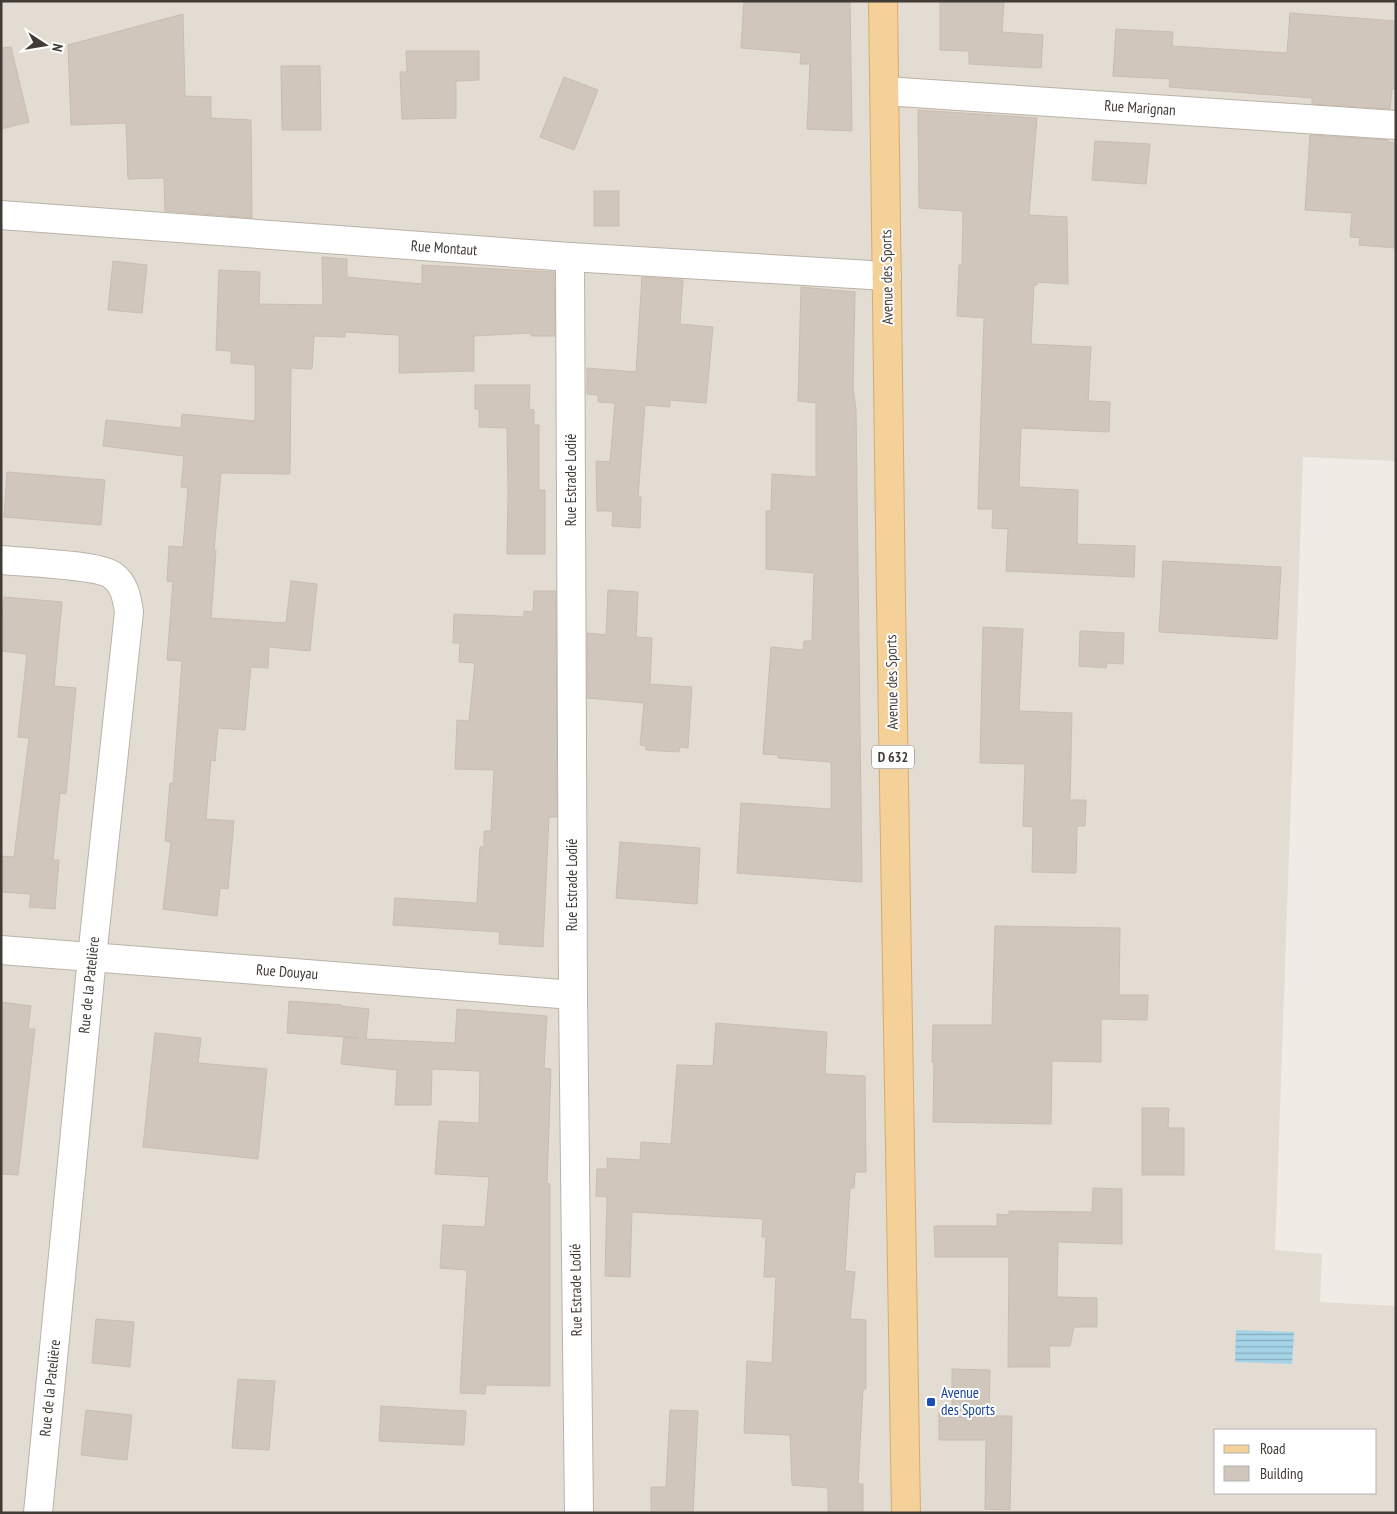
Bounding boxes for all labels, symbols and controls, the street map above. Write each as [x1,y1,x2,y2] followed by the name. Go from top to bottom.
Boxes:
[20,20,70,70] north arrow
[48,42,67,53] text: N
[1104,96,1176,119] street label: Rue Marignan
[876,229,897,325] street label: Avenue des Sports
[410,236,478,259] street label: Rue Montaut
[561,434,580,526] street label: Rue Estrade Lodié
[881,634,902,730] street label: Avenue des Sports
[872,746,914,769] road number: D 632
[562,839,581,931] street label: Rue Estrade Lodié
[74,935,103,1034] street label: Rue de la Patelière
[255,960,319,983] street label: Rue Douyau
[565,1244,586,1337] street label: Rue Estrade Lodié
[35,1338,64,1437] street label: Rue de la Patelière
[941,1383,995,1419] place label: Avenue des Sports
[925,1396,937,1408] marker: Avenue des Sports
[1214,1429,1377,1494] legend
[1260,1439,1286,1458] text: Road
[1260,1464,1303,1483] text: Building

